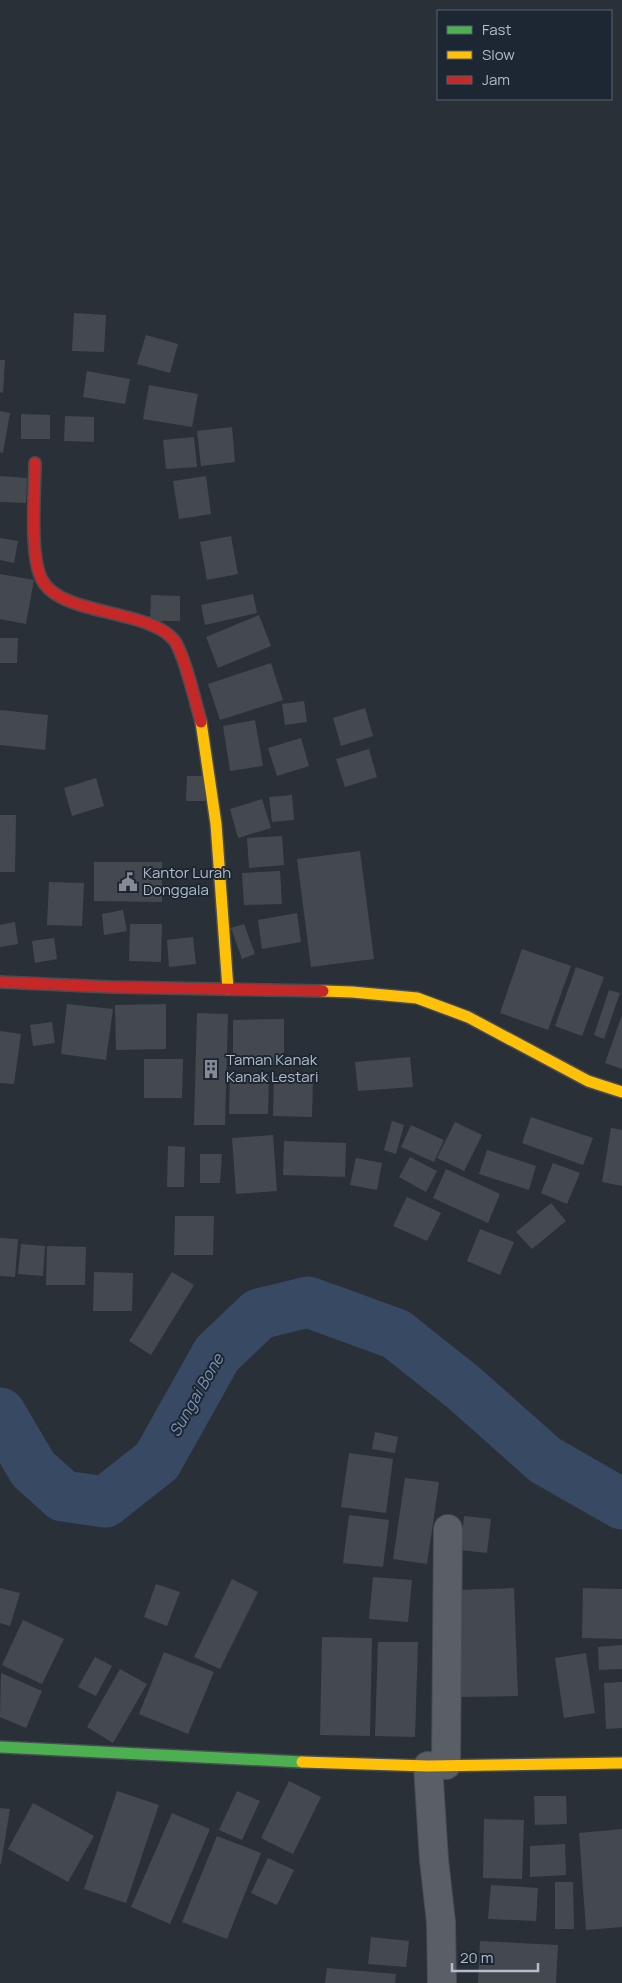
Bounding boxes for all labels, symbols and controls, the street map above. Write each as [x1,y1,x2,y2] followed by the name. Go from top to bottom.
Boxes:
[437,10,612,100] legend
[482,19,511,40] text: Fast
[482,44,515,65] text: Slow
[482,69,510,90] text: Jam
[143,862,231,900] place label: Kantor Lurah Donggala
[117,871,139,893] public building icon: Kantor Lurah Donggala
[226,1049,318,1087] place label: Taman Kanak Kanak Lestari
[200,1058,222,1080] building icon: Taman Kanak Kanak Lestari
[163,1348,229,1440] water label: Sungai Bone
[452,1940,538,1972] scale bar
[460,1947,493,1968] text: 20 m

